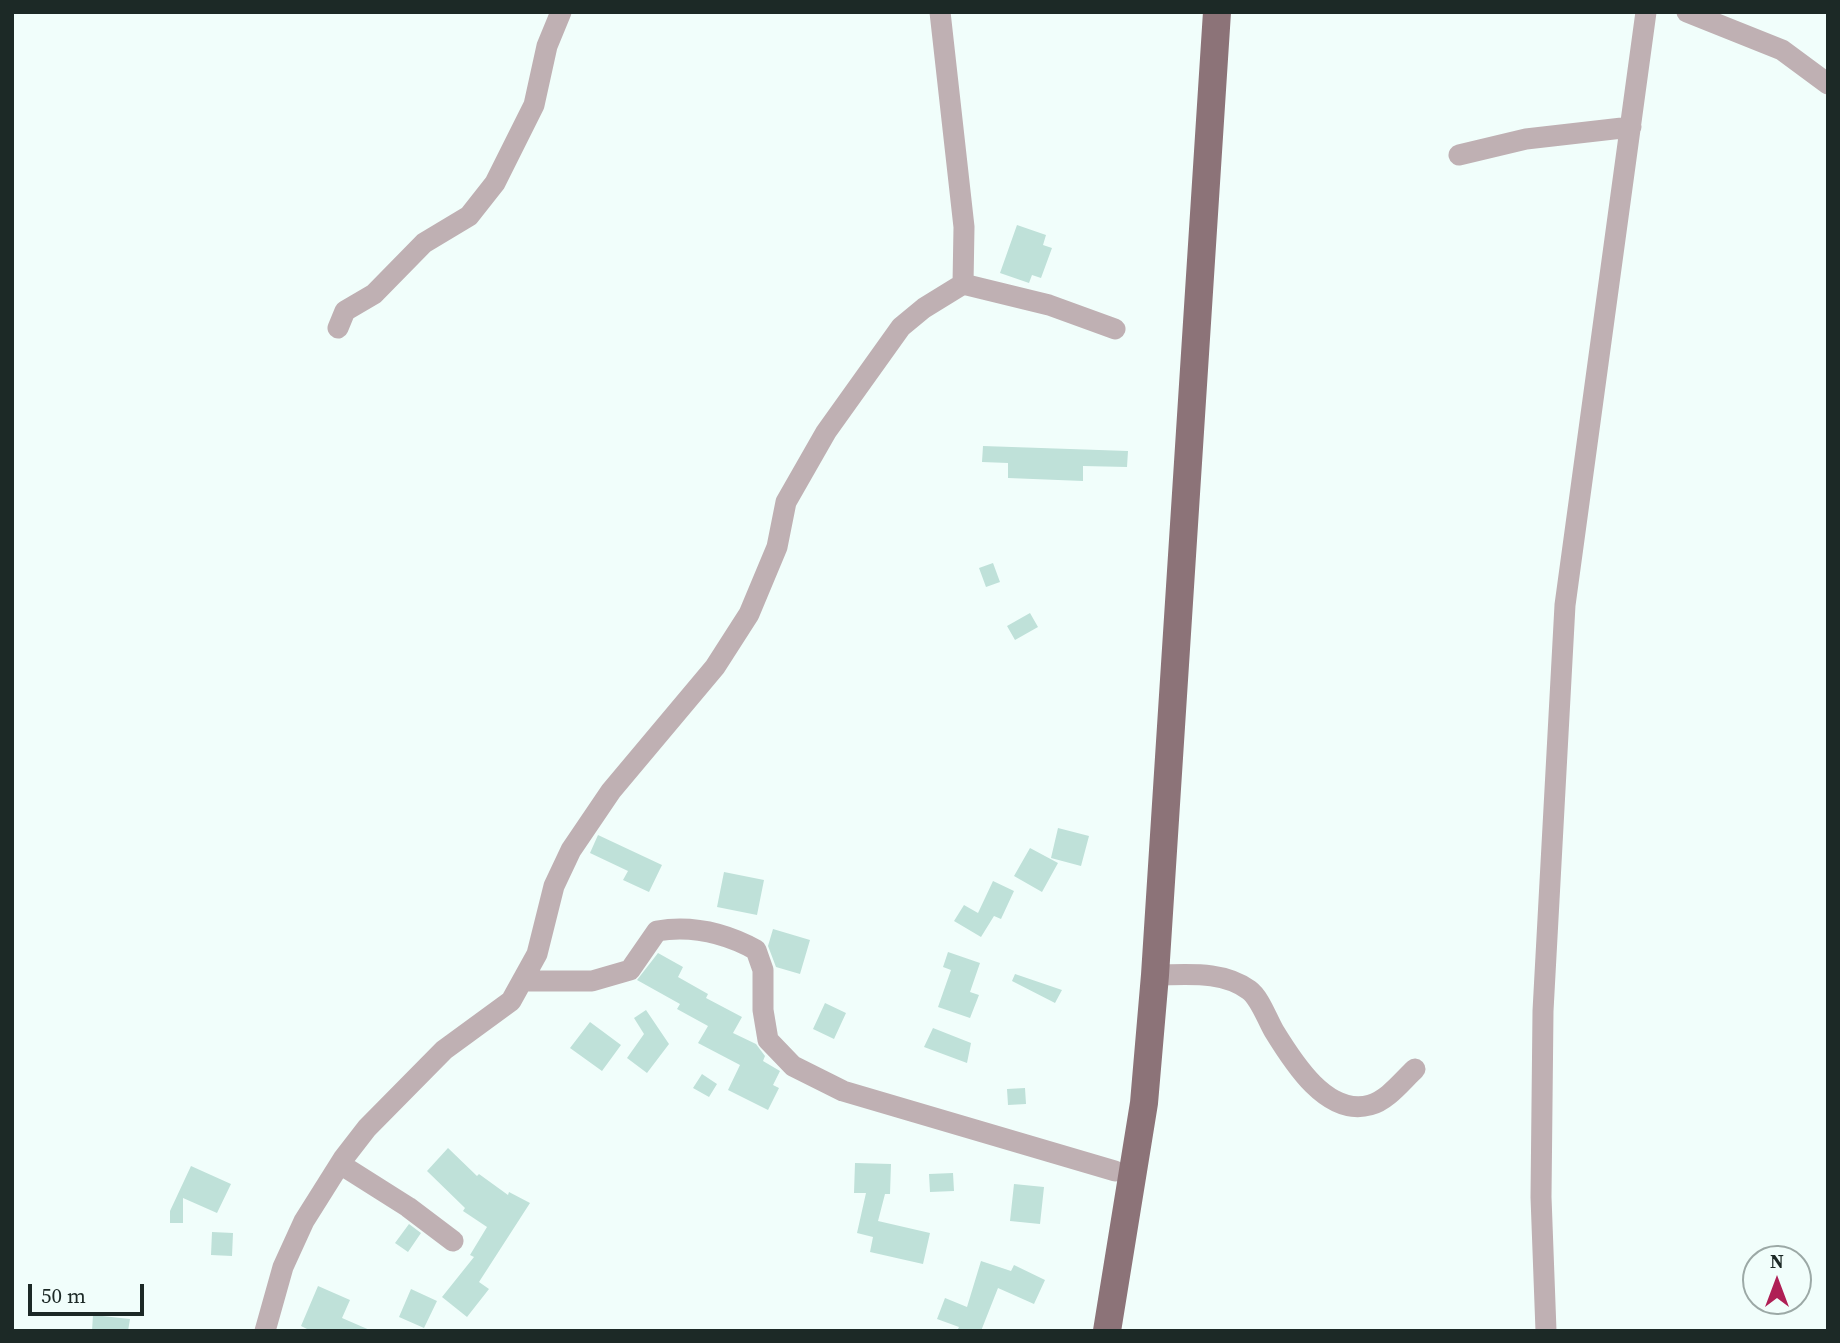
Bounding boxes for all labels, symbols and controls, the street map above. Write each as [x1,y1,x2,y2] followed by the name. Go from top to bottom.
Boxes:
[1742,1245,1812,1315] north arrow
[1770,1248,1784,1274] text: N
[32,1270,147,1314] scale bar
[41,1281,86,1310] text: 50 m

